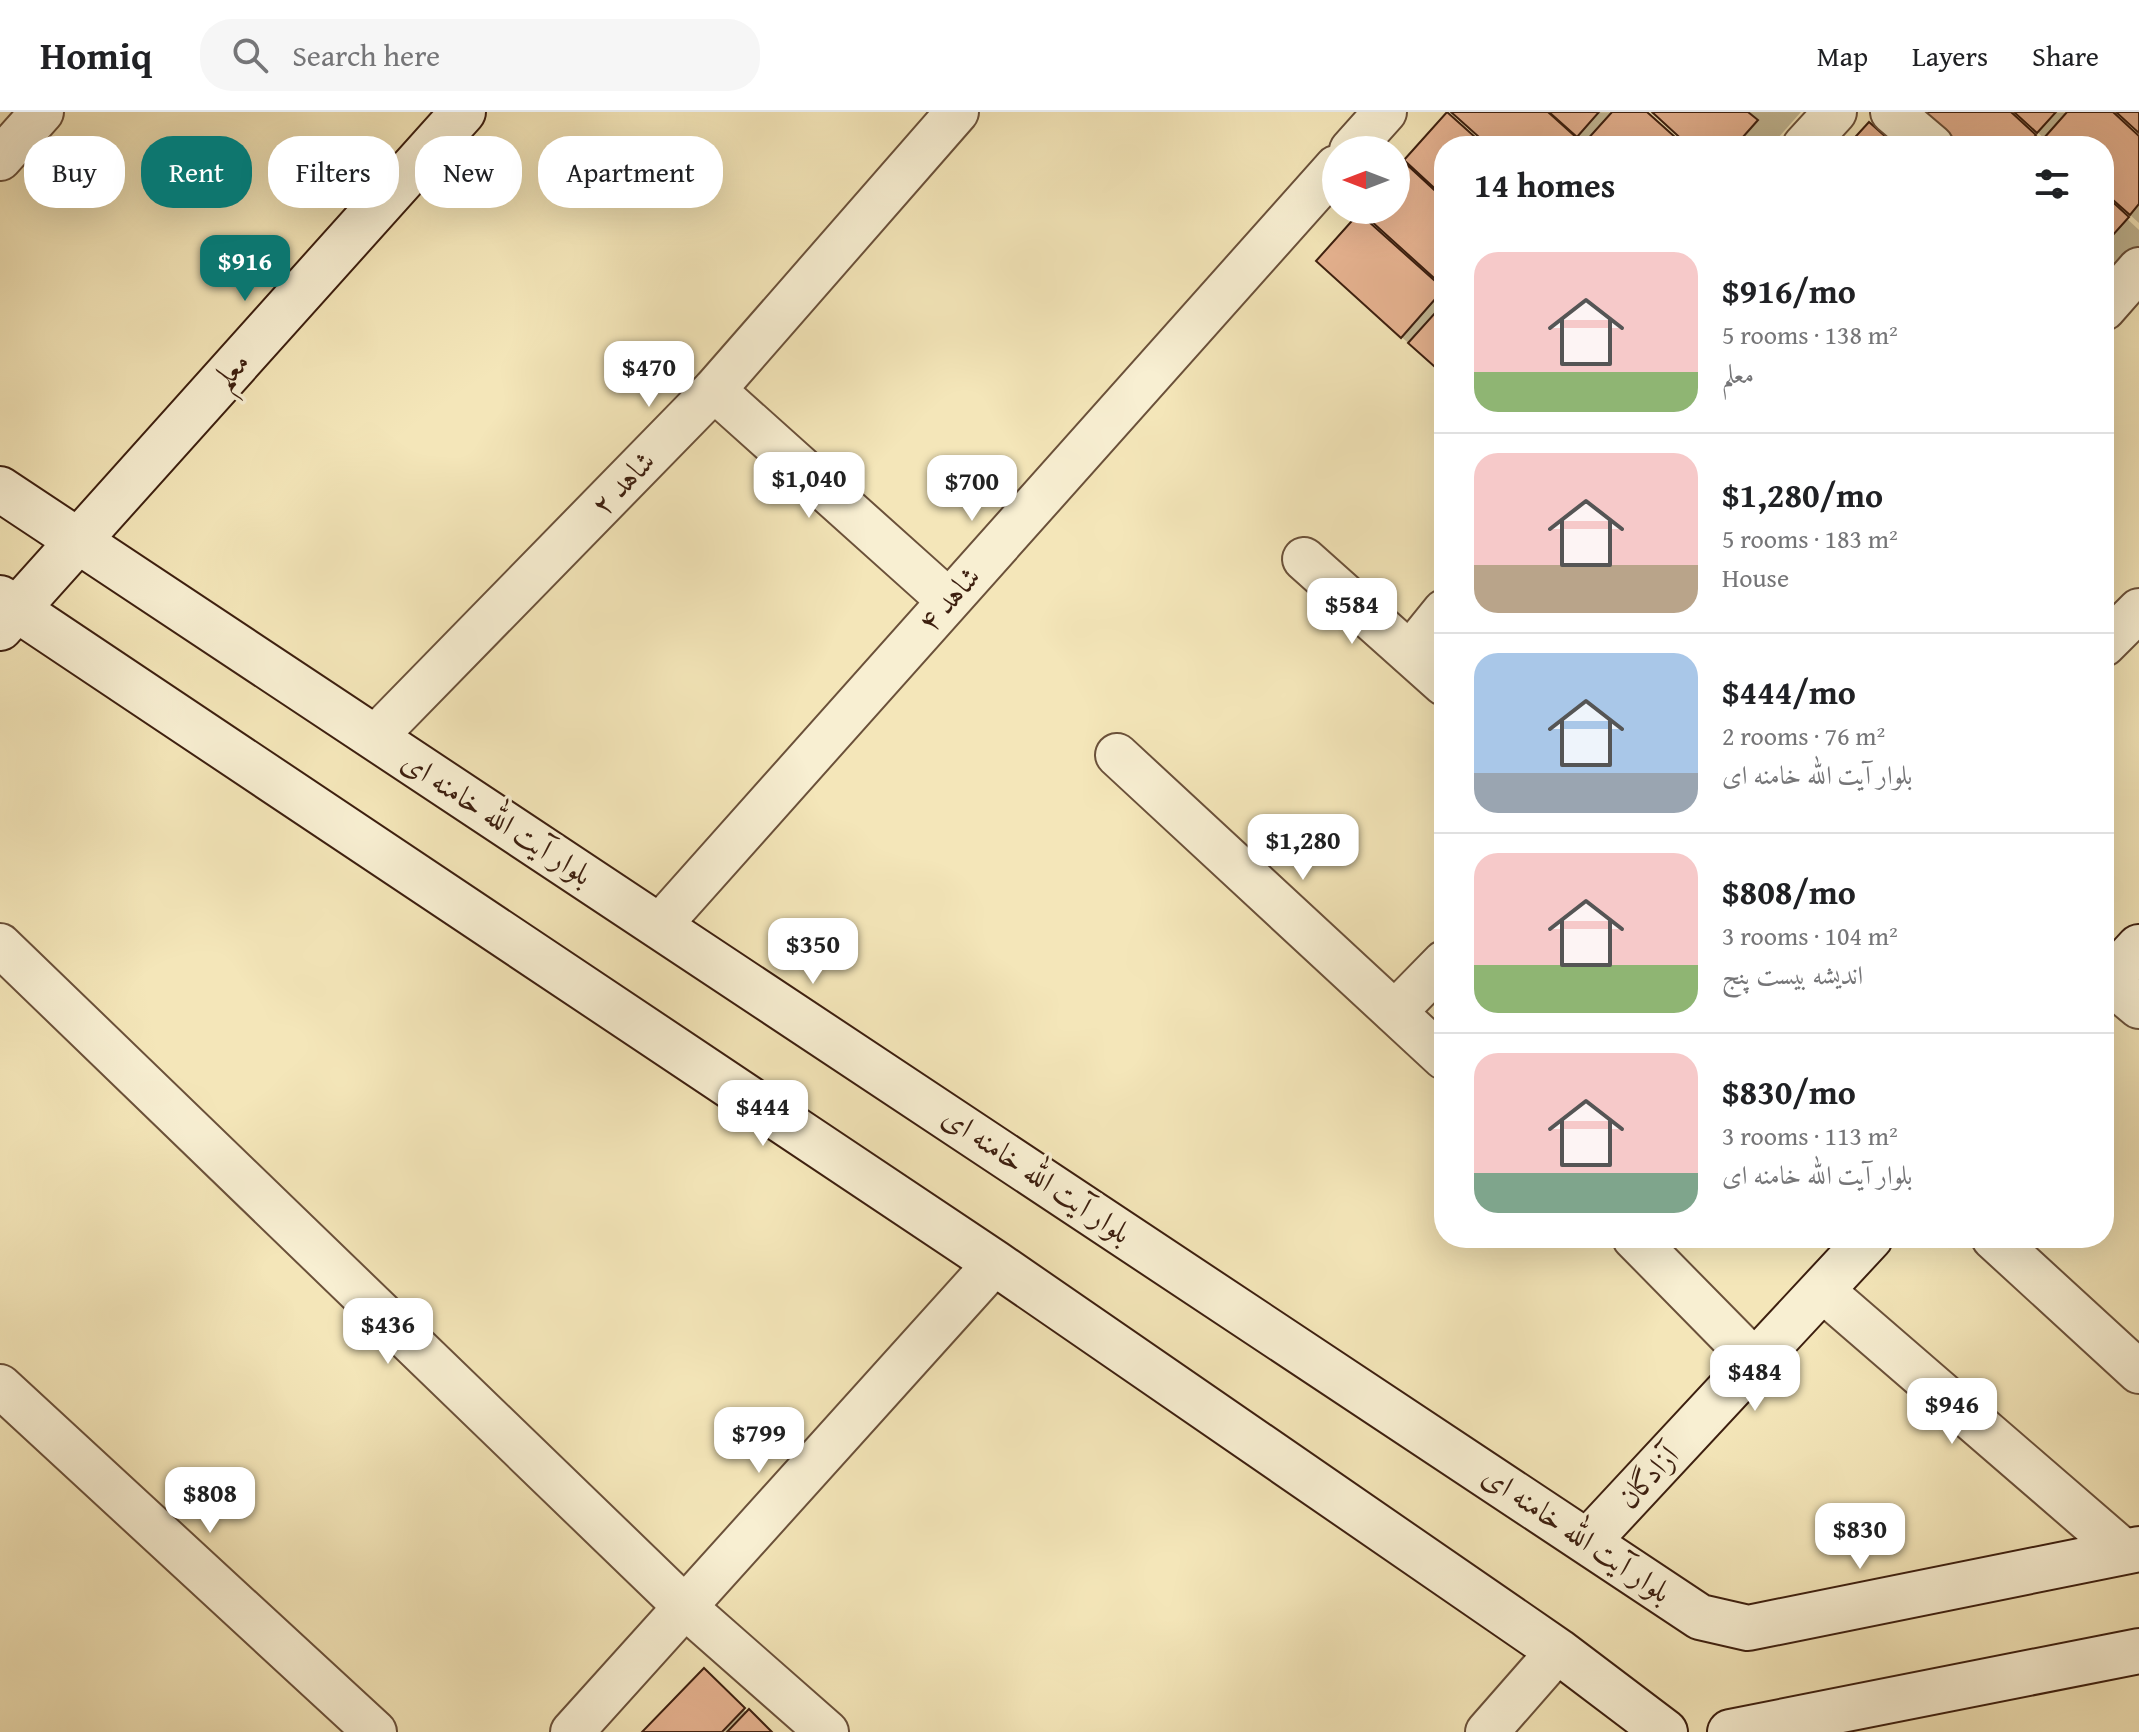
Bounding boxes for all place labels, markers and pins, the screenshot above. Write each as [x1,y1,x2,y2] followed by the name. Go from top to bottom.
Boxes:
[198,235,292,303] pin: $916
[602,341,696,409] pin: $470
[744,452,874,520] pin: $1,040
[925,455,1019,523] pin: $700
[1305,578,1399,646] pin: $584
[1238,814,1368,882] pin: $1,280
[766,918,860,986] pin: $350
[716,1080,810,1148] pin: $444
[341,1298,435,1366] pin: $436
[1708,1345,1802,1413] pin: $484
[1905,1378,1999,1446] pin: $946
[712,1407,806,1475] pin: $799
[163,1467,257,1535] pin: $808
[1813,1503,1907,1571] pin: $830

